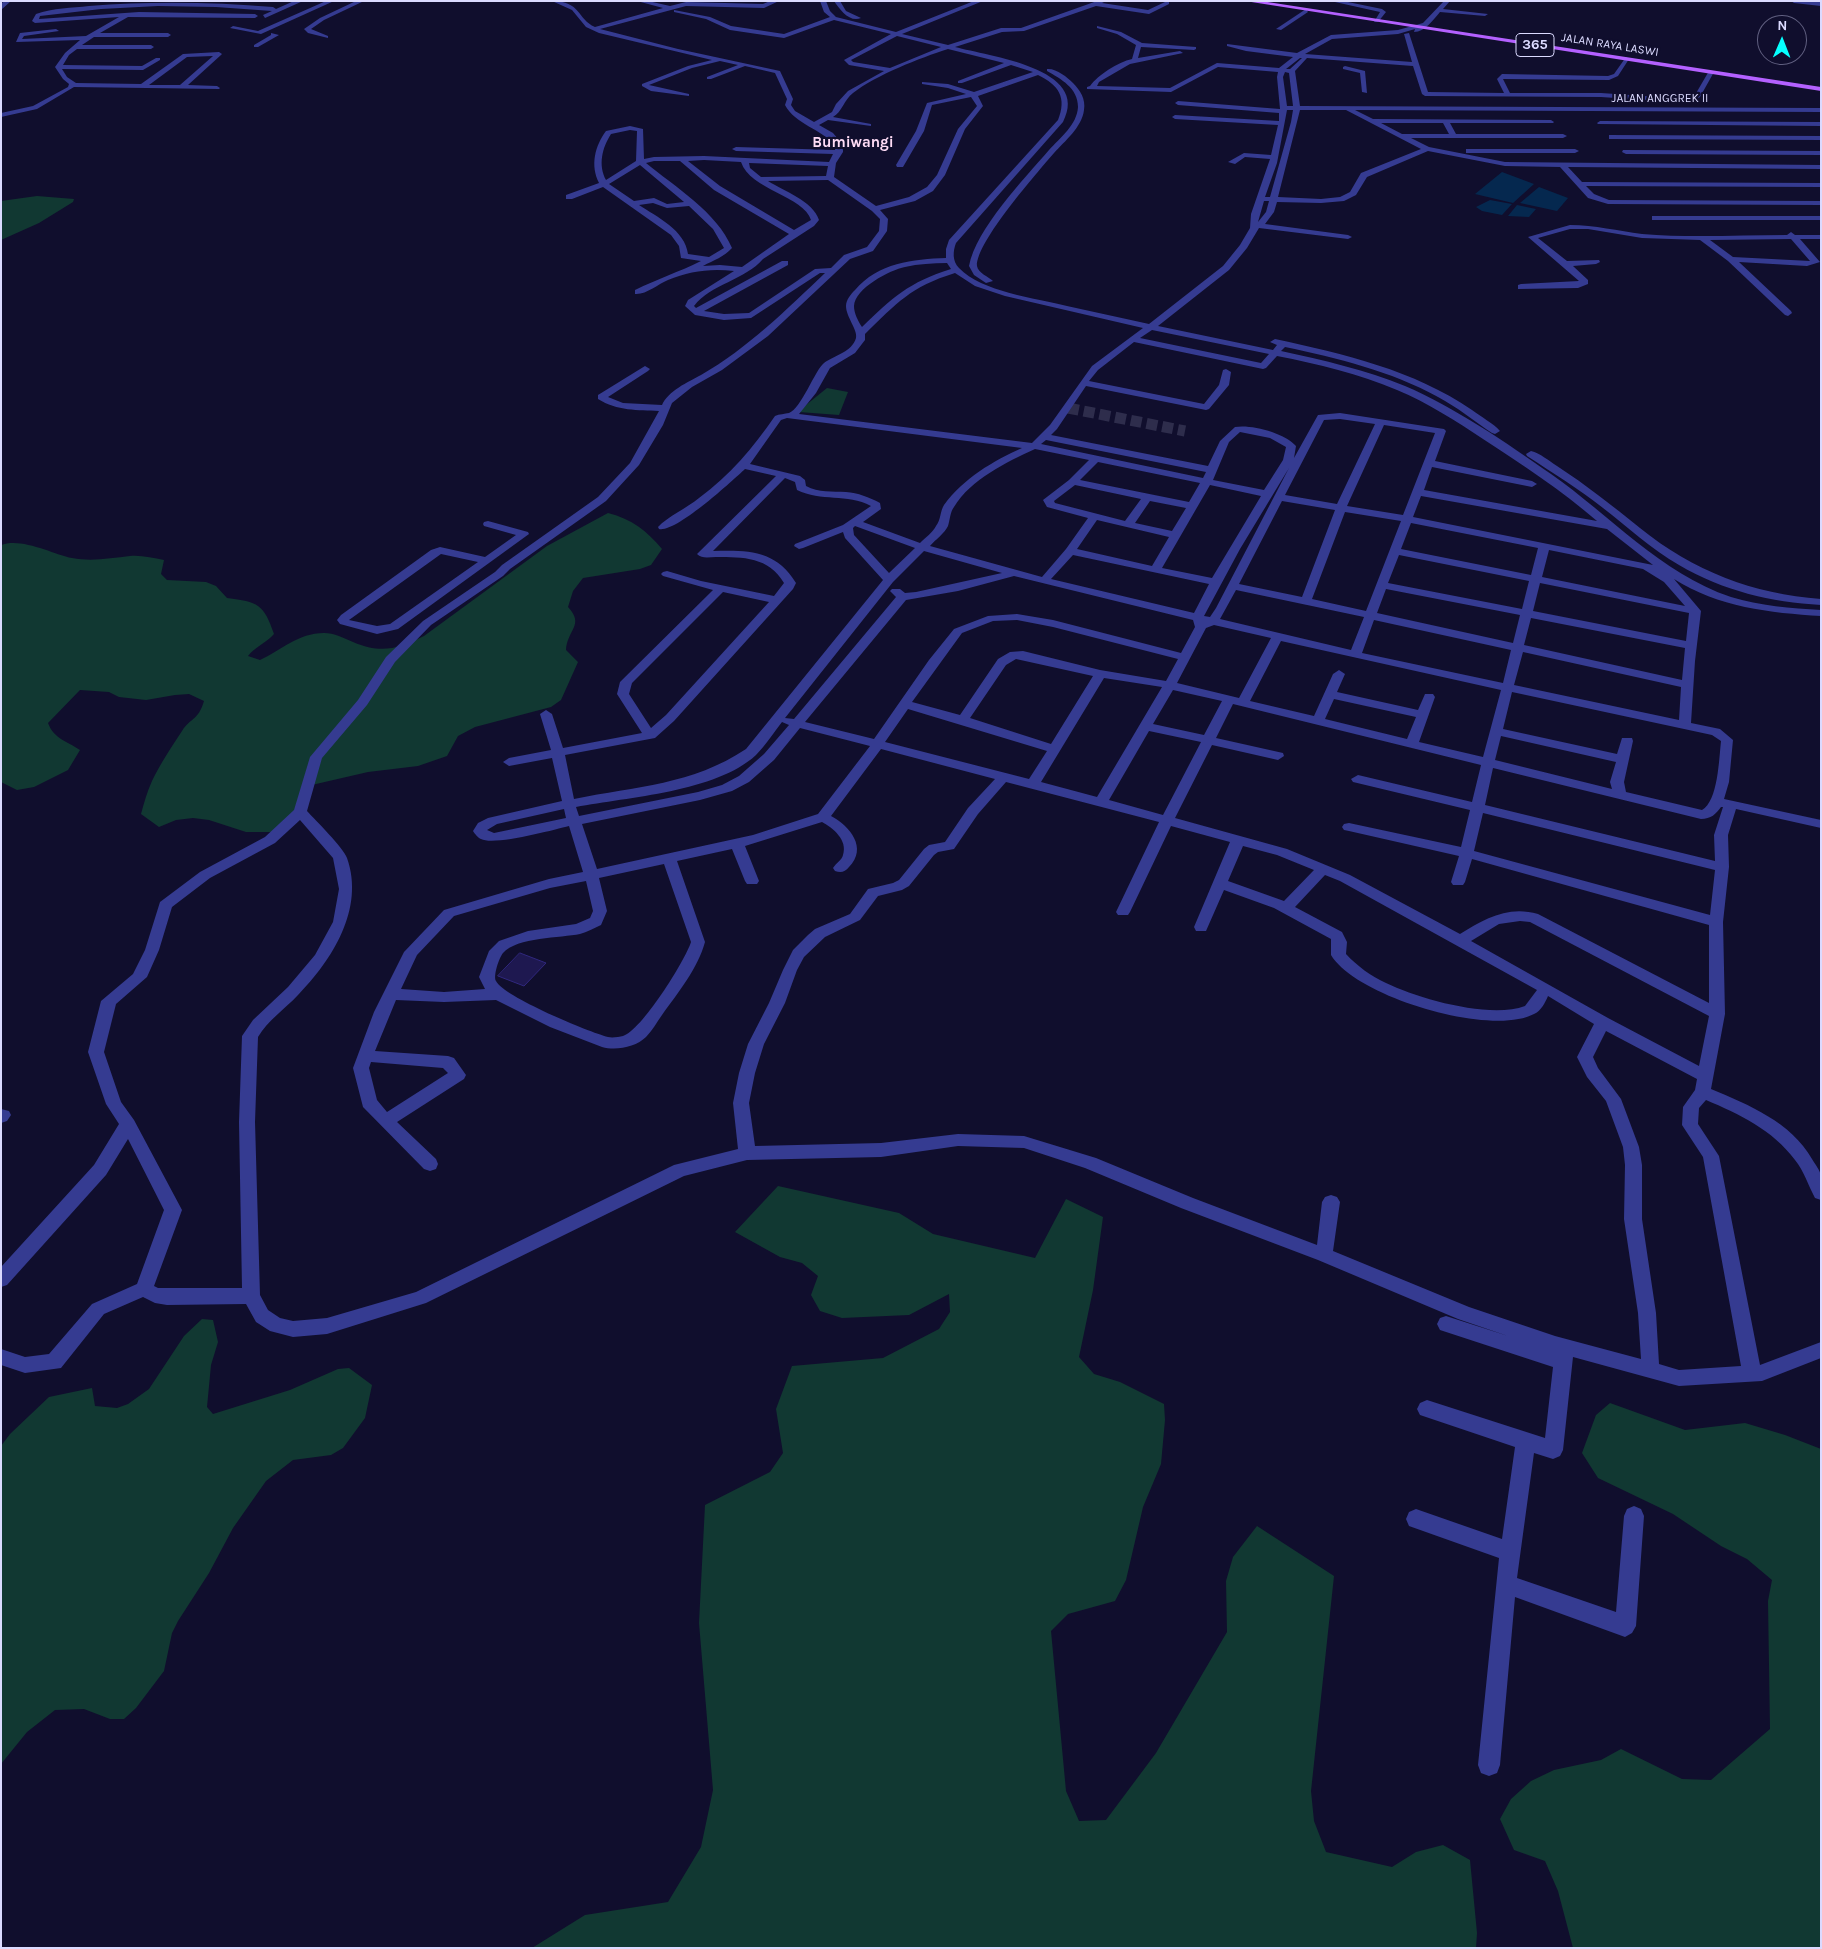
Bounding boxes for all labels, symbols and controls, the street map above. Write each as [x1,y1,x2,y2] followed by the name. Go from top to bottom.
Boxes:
[1757,15,1807,65] north arrow
[1777,17,1787,34] text: N
[1560,30,1660,60] street label: JALAN RAYA LASWI
[1516,34,1554,56] road number: 365
[1612,92,1708,106] street label: JALAN ANGGREK II
[812,134,894,152] district label: Bumiwangi

